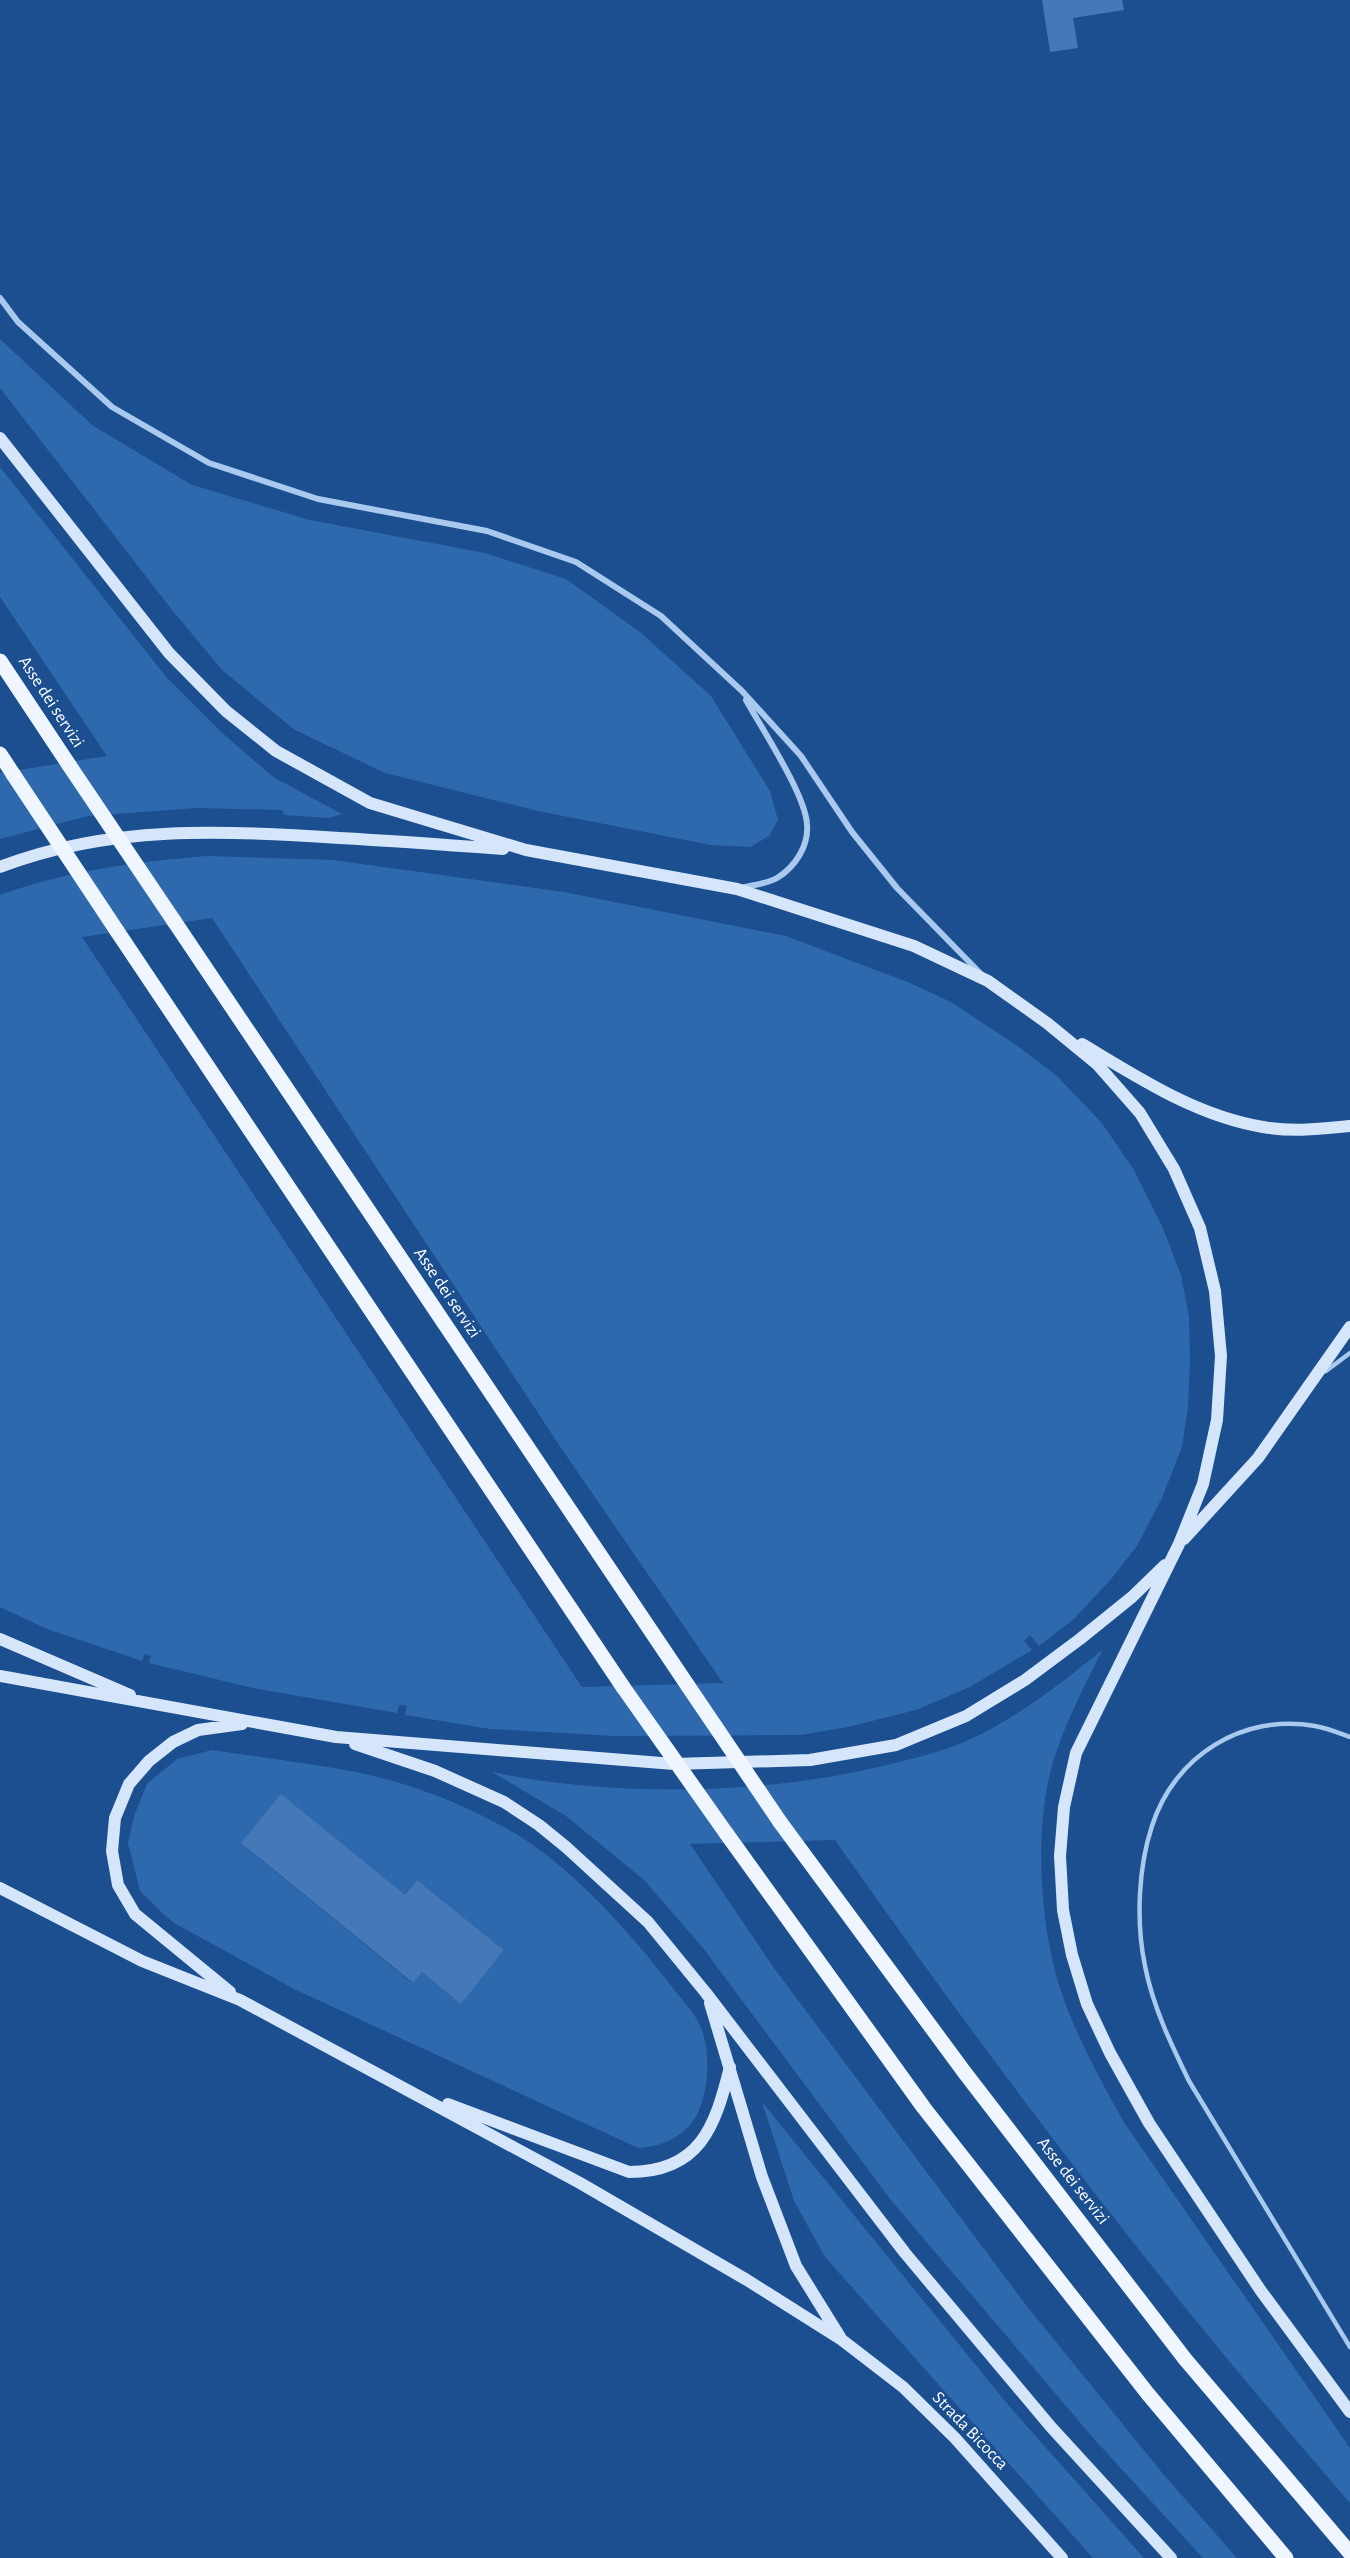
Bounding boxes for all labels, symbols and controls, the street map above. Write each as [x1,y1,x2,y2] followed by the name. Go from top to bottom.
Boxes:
[15,653,87,751] street label: Asse dei servizi
[410,1245,484,1341] street label: Asse dei servizi
[1034,2134,1112,2228] street label: Asse dei servizi
[929,2389,1011,2473] street label: Strada Bicocca

